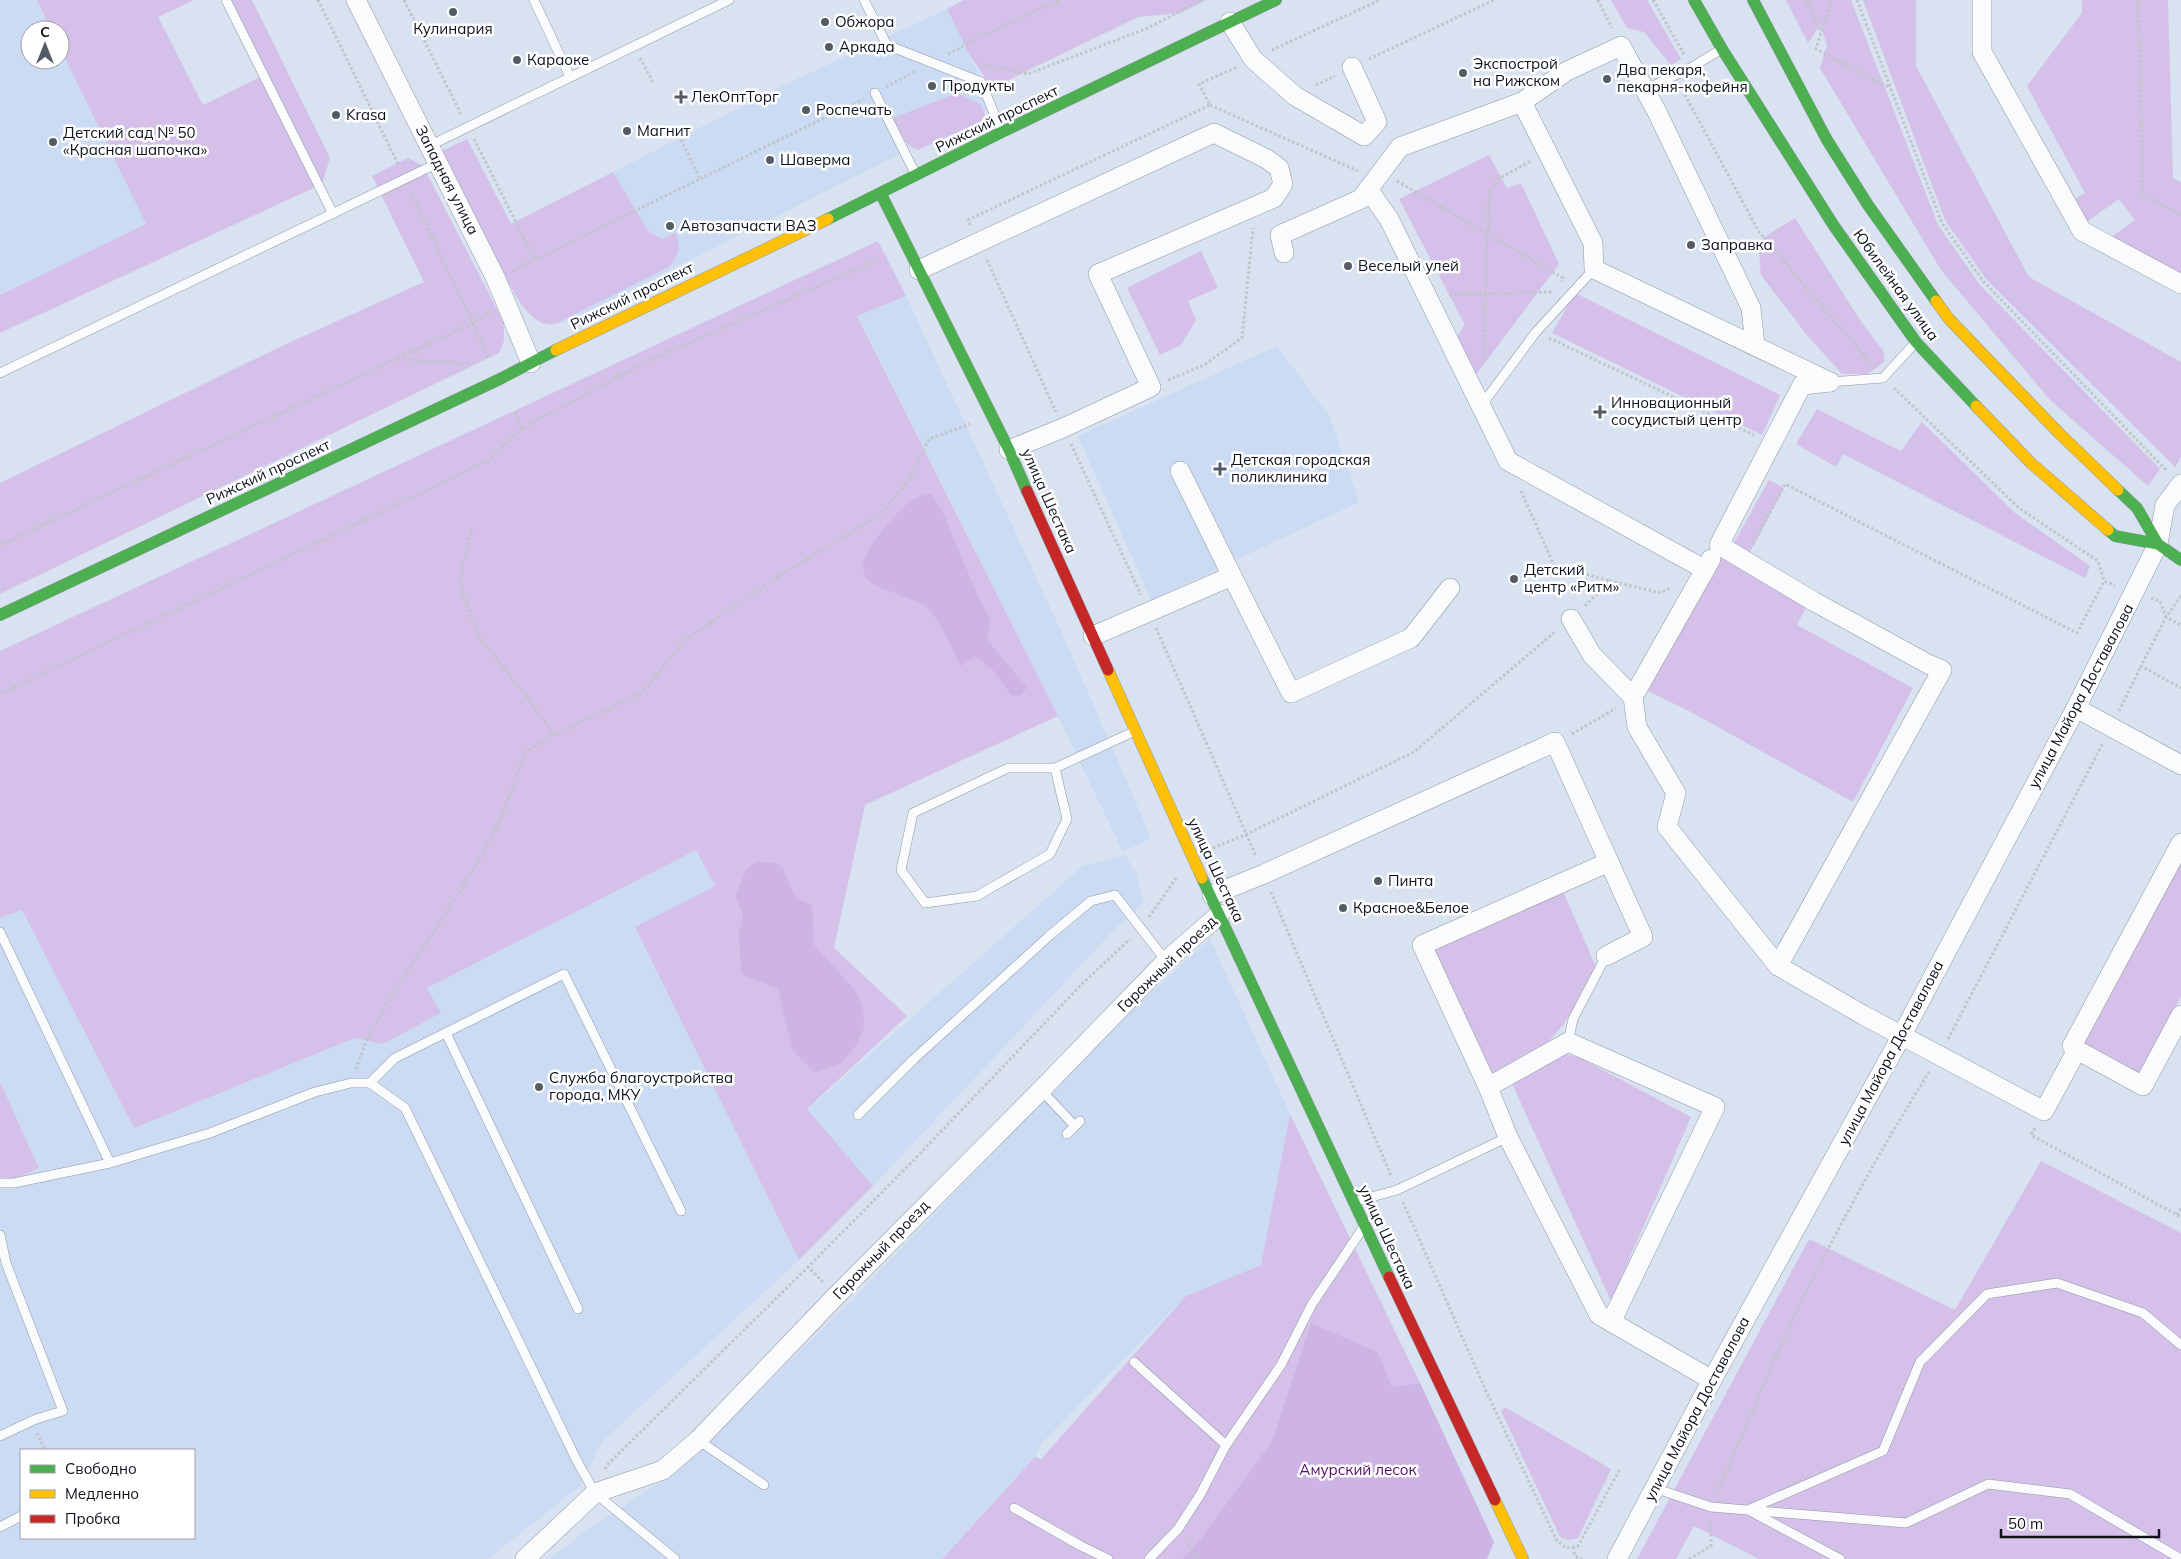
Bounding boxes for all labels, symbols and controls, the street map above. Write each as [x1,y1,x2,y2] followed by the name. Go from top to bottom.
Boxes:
[447,6,459,18] marker: Кулинария
[835,12,894,31] place label: Обжора
[819,16,831,28] marker: Обжора
[413,19,493,38] place label: Кулинария
[20,20,70,70] north arrow
[40,23,50,41] text: С
[839,37,895,56] place label: Аркада
[823,41,835,53] marker: Аркада
[527,50,589,69] place label: Караоке
[511,54,523,66] marker: Караоке
[1473,54,1560,90] place label: Экспострой на Рижском
[1617,60,1748,96] place label: Два пекаря, пекарня-кофейня
[1457,67,1469,79] marker: Экспострой на Рижском
[1601,73,1613,85] marker: Два пекаря, пекарня-кофейня
[942,76,1015,95] place label: Продукты
[926,80,938,92] marker: Продукты
[932,80,1062,157] street label: Рижский проспект
[691,87,779,106] place label: ЛекОптТорг
[675,91,687,103] marker: ЛекОптТорг
[816,100,892,119] place label: Роспечать
[800,104,812,116] marker: Роспечать
[346,105,386,124] place label: Krasa
[330,109,342,121] marker: Krasa
[637,121,691,140] place label: Магнит
[412,122,483,238] street label: Западная улица
[63,123,207,159] place label: Детский сад № 50 «Красная шапочка»
[621,125,633,137] marker: Магнит
[47,136,59,148] marker: Детский сад № 50 «Красная шапочка»
[780,150,850,169] place label: Шаверма
[764,154,776,166] marker: Шаверма
[680,216,816,235] place label: Автозапчасти ВАЗ
[664,220,676,232] marker: Автозапчасти ВАЗ
[1850,225,1943,344] street label: Юбилейная улица
[1701,235,1773,254] place label: Заправка
[1685,239,1697,251] marker: Заправка
[1358,256,1459,275] place label: Веселый улей
[567,257,697,334] street label: Рижский проспект
[1342,260,1354,272] marker: Веселый улей
[1611,393,1742,429] place label: Инновационный сосудистый центр
[1593,405,1607,419] marker: Инновационный сосудистый центр
[203,434,333,509] street label: Рижский проспект
[1018,445,1081,556] street label: улица Шестака
[1231,450,1371,486] place label: Детская городская поликлиника
[1213,462,1227,476] marker: Детская городская поликлиника
[1524,560,1619,596] place label: Детский центр «Ритм»
[1508,573,1520,585] marker: Детский центр «Ритм»
[2024,600,2137,791] street label: улица Майора Доставалова
[1184,815,1249,925] street label: улица Шестака
[1388,871,1433,890] place label: Пинта
[1372,875,1384,887] marker: Пинта
[1353,898,1469,917] place label: Красное&Белое
[1337,902,1349,914] marker: Красное&Белое
[1113,911,1220,1016] street label: Гаражный проезд
[1834,957,1947,1148] street label: улица Майора Доставалова
[549,1068,733,1104] place label: Служба благоустройства города, МКУ
[533,1081,545,1093] marker: Служба благоустройства города, МКУ
[1355,1182,1420,1292] street label: улица Шестака
[828,1196,933,1303] street label: Гаражный проезд
[1640,1313,1753,1504] street label: улица Майора Доставалова
[20,1449,195,1539] legend
[65,1459,137,1478] text: Свободно
[1299,1460,1418,1479] park label: Амурский лесок
[65,1484,139,1503] text: Медленно
[2001,1506,2158,1538] scale bar
[65,1509,120,1528] text: Пробка
[2008,1514,2043,1533] text: 50 m

